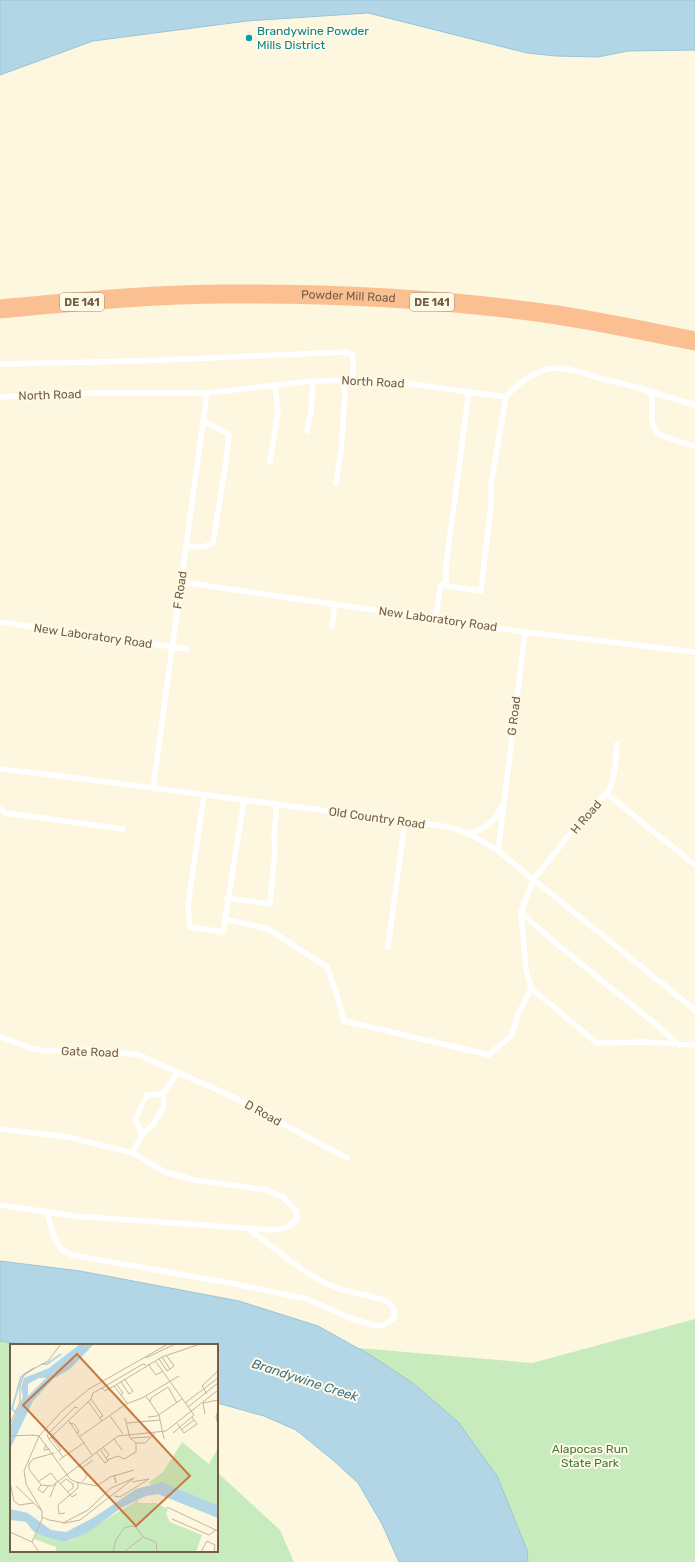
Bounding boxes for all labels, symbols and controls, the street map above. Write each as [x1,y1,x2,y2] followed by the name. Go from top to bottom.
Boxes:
[257,24,369,52] place label: Brandywine Powder Mills District
[244,33,254,43] marker: Brandywine Powder Mills District
[301,287,396,305] street label: Powder Mill Road
[60,293,104,311] road number: DE 141
[410,293,454,311] road number: DE 141
[341,373,405,391] street label: North Road
[18,387,82,403] street label: North Road
[170,570,190,610] street label: F Road
[378,604,498,634] street label: New Laboratory Road
[33,621,153,651] street label: New Laboratory Road
[505,696,523,736] street label: G Road
[568,797,604,837] street label: H Road
[328,804,426,832] street label: Old Country Road
[61,1044,119,1060] street label: Gate Road
[242,1097,284,1129] street label: D Road
[10,1344,218,1552] inset map
[250,1356,360,1404] water label: Brandywine Creek
[552,1442,628,1470] park label: Alapocas Run State Park

